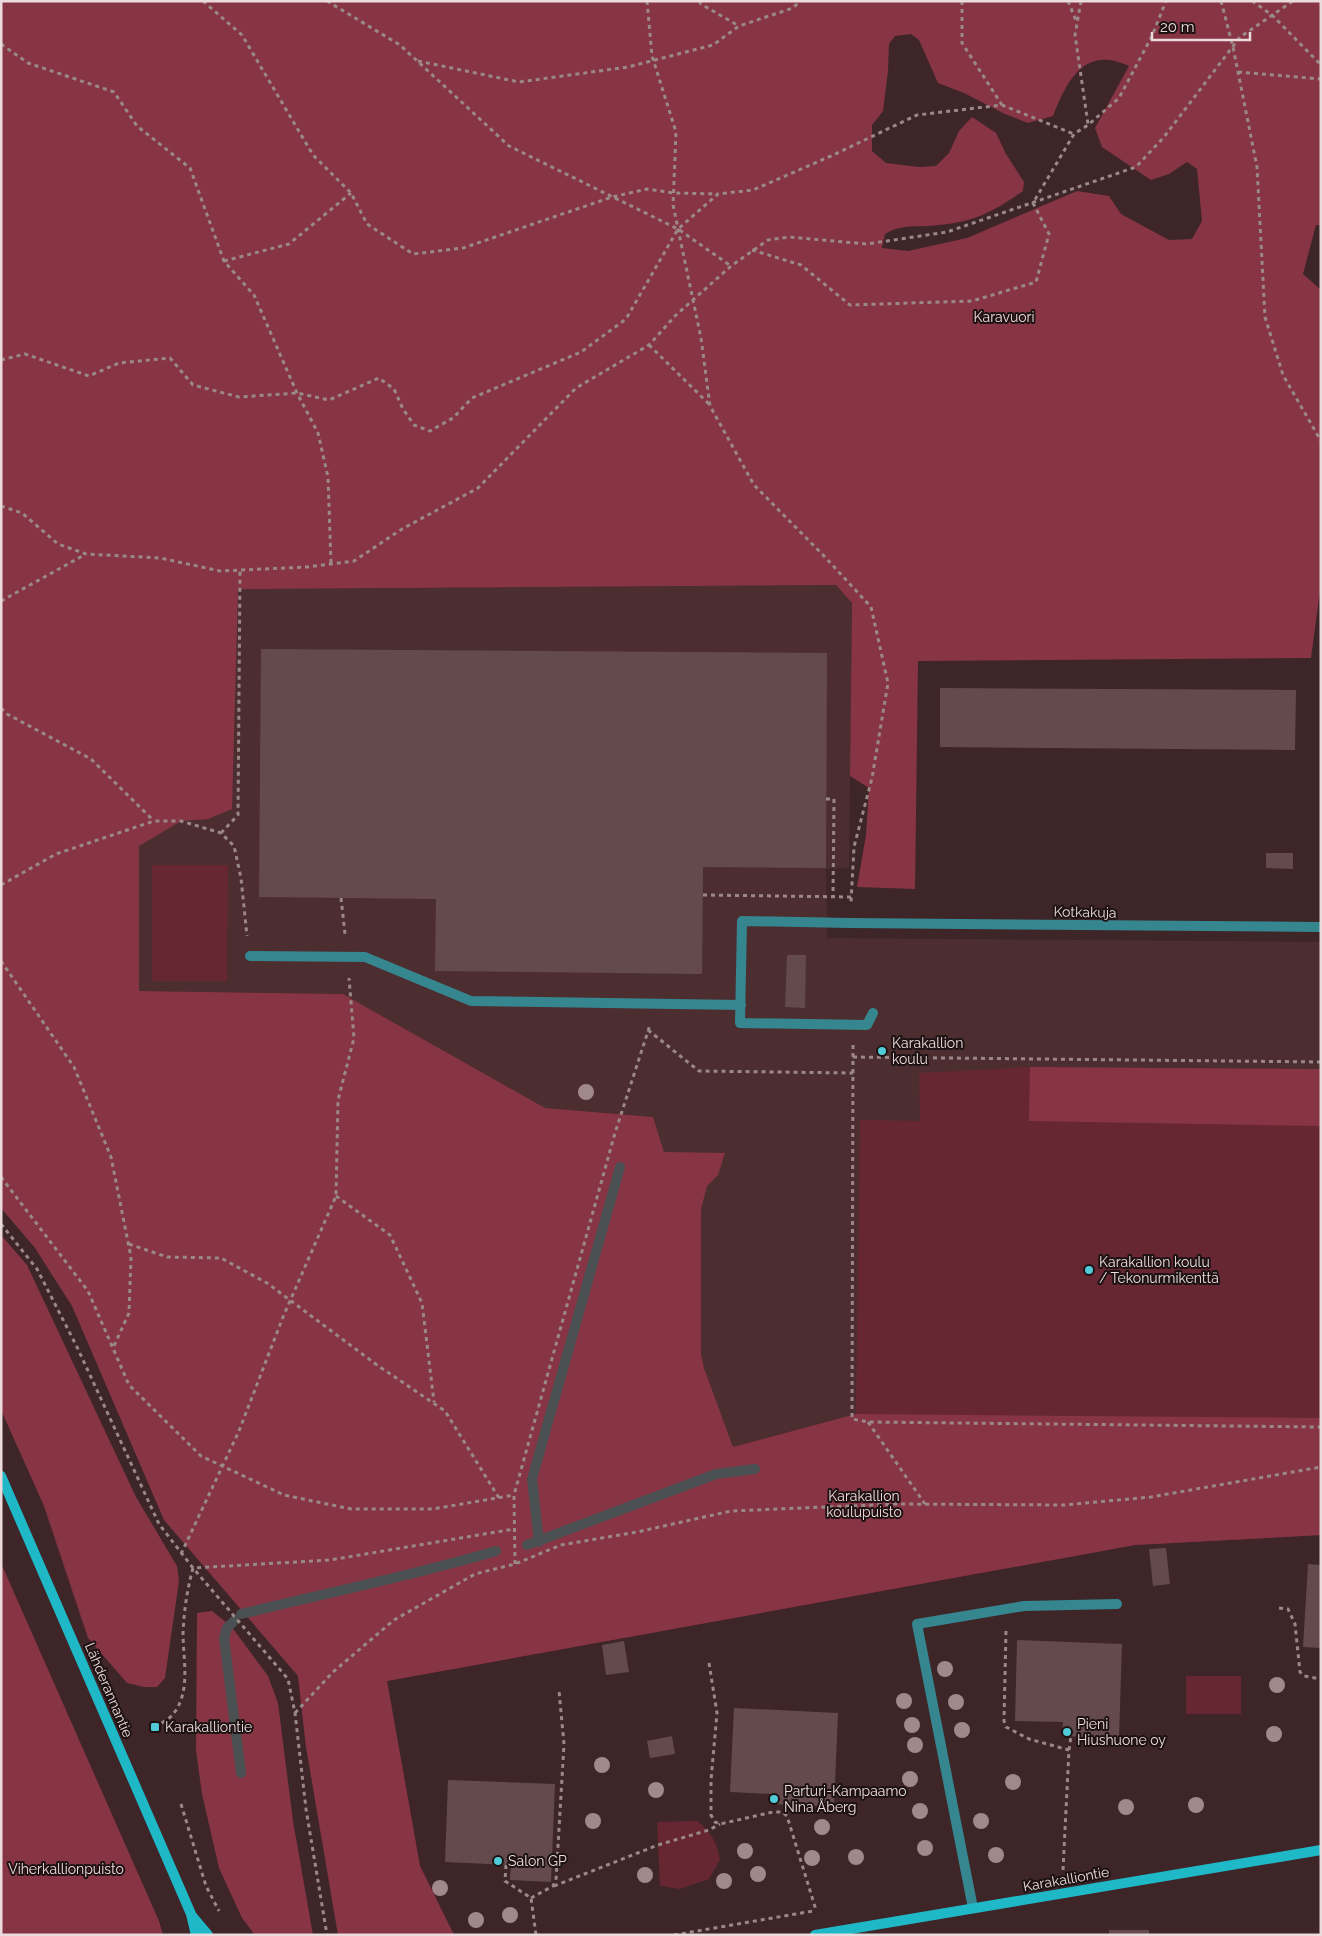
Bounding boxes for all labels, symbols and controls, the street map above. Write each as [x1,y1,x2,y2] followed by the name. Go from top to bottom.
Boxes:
[1152,10,1250,42] scale bar
[1160,18,1195,36] text: 20 m
[974,309,1035,325] park label: Karavuori
[1053,903,1117,921] street label: Kotkakuja
[892,1035,963,1067] place label: Karakallion koulu
[876,1045,888,1057] marker: Karakallion koulu
[1099,1254,1219,1286] place label: Karakallion koulu / Tekonurmikenttä
[1083,1264,1095,1276] marker: Karakallion koulu / Tekonurmikenttä
[826,1488,902,1520] park label: Karakallion koulupuisto
[82,1640,136,1740] street label: Lähderannantie
[1077,1716,1166,1748] place label: Pieni Hiushuone oy
[165,1719,252,1735] place label: Karakalliontie
[149,1721,161,1733] marker: Karakalliontie
[1061,1726,1073,1738] marker: Pieni Hiushuone oy
[784,1783,907,1815] place label: Parturi-Kampaamo Nina Åberg
[768,1793,780,1805] marker: Parturi-Kampaamo Nina Åberg
[508,1853,567,1869] place label: Salon GP
[492,1855,504,1867] marker: Salon GP
[8,1861,124,1877] park label: Viherkallionpuisto
[1022,1864,1110,1894] street label: Karakalliontie

